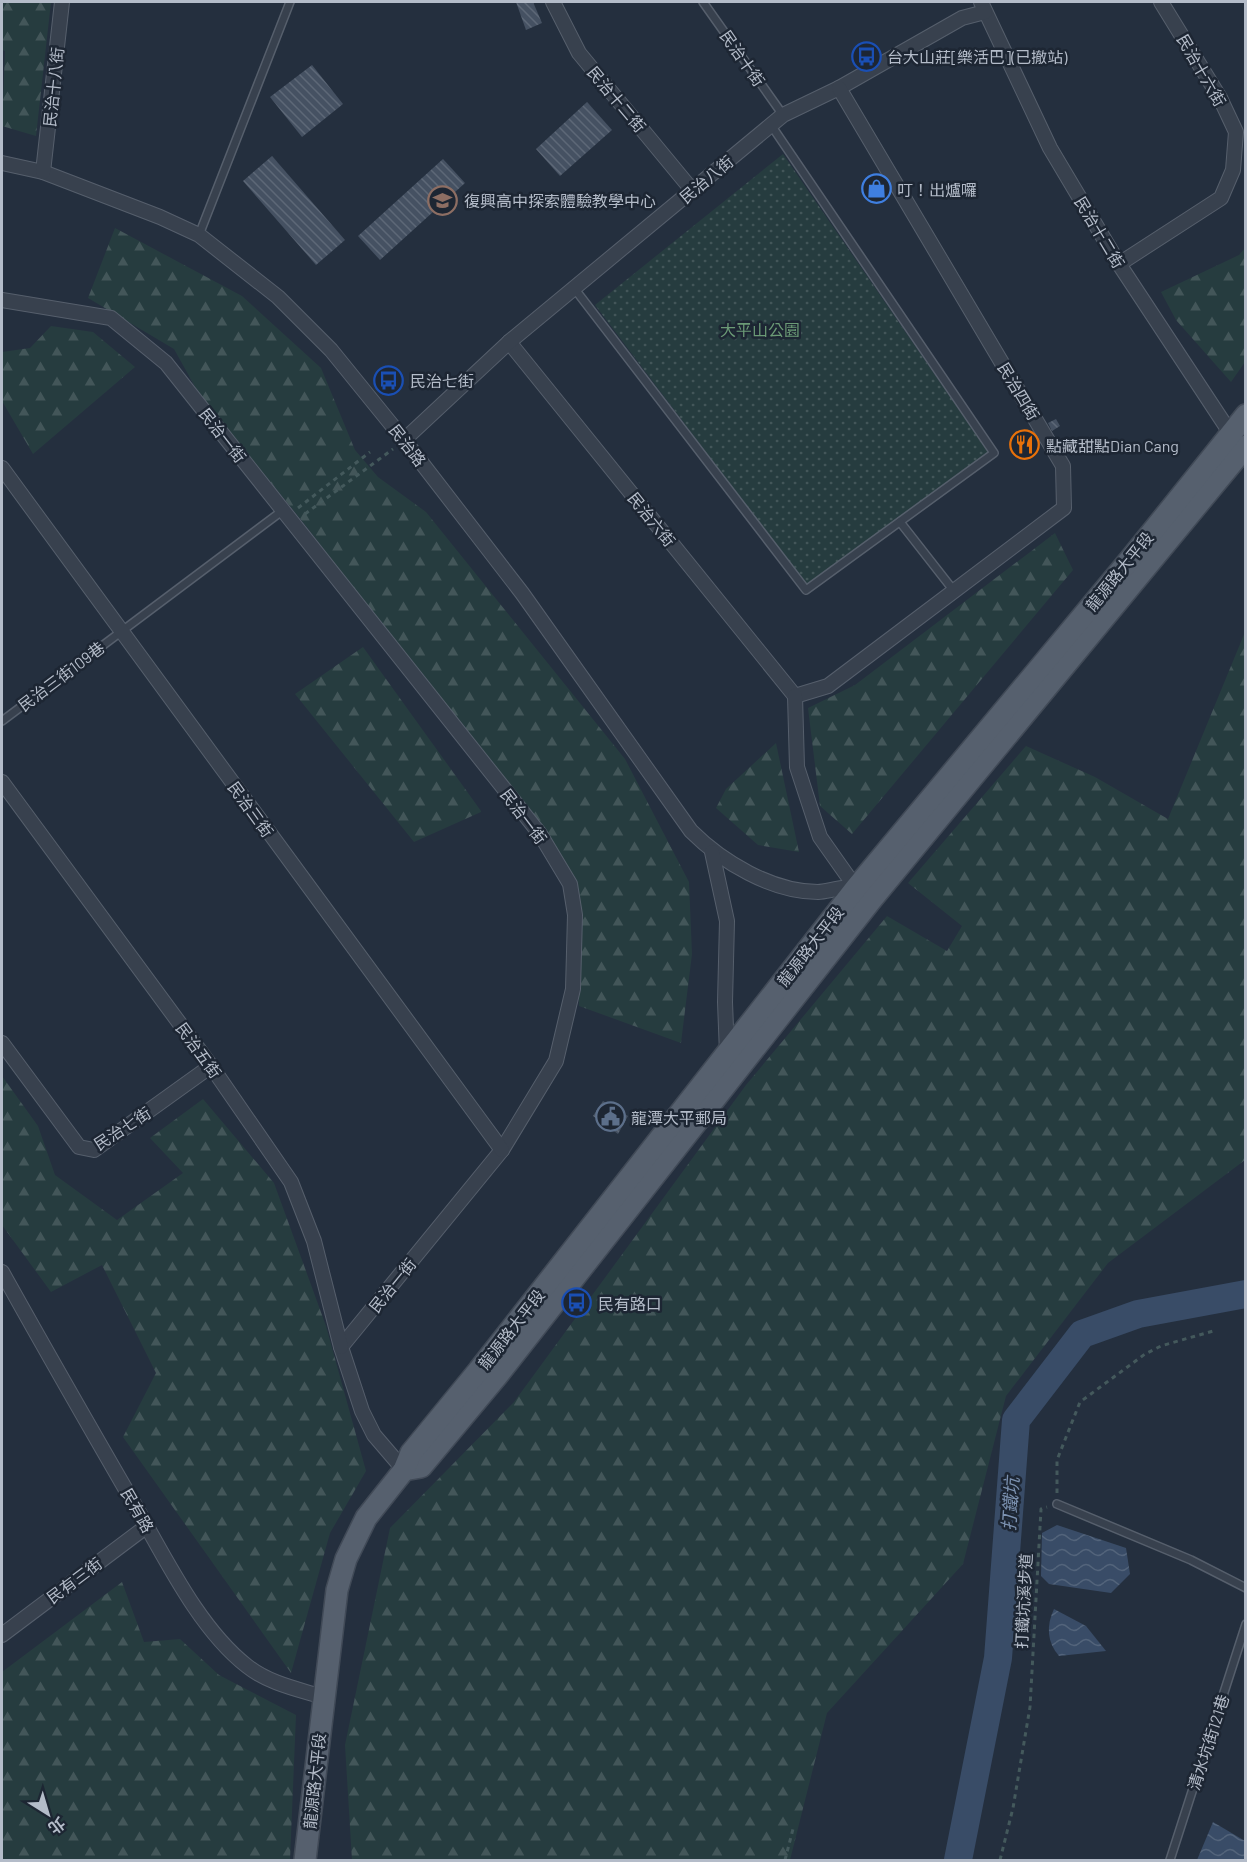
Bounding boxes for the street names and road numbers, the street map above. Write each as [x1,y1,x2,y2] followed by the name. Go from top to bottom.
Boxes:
[717,26,769,90] street label: 民治十街
[1174,31,1230,109] street label: 民治十六街
[39,46,67,128] street label: 民治十八街
[584,62,650,136] street label: 民治十二街
[675,151,737,207] street label: 民治八街
[1071,193,1129,271] street label: 民治十二街
[994,359,1044,423] street label: 民治四街
[196,404,250,466] street label: 民治一街
[386,420,430,470] street label: 民治路
[624,488,680,550] street label: 民治六街
[1081,528,1157,614] street label: 龍源路大平段
[14,637,108,715] street label: 民治三街109巷
[225,778,277,840] street label: 民治三街
[497,785,551,847] street label: 民治一街
[773,902,847,990] street label: 龍源路大平段
[173,1019,225,1081] street label: 民治五街
[90,1103,154,1153] street label: 民治七街
[364,1254,420,1316] street label: 民治一街
[474,1285,548,1373] street label: 龍源路大平段
[118,1484,158,1536] street label: 民有路
[43,1553,105,1607] street label: 民有三街
[1011,1553,1035,1649] street label: 打鐵坑溪步道
[1184,1692,1232,1792] street label: 清水坑街121巷
[300,1732,328,1830] street label: 龍源路大平段

